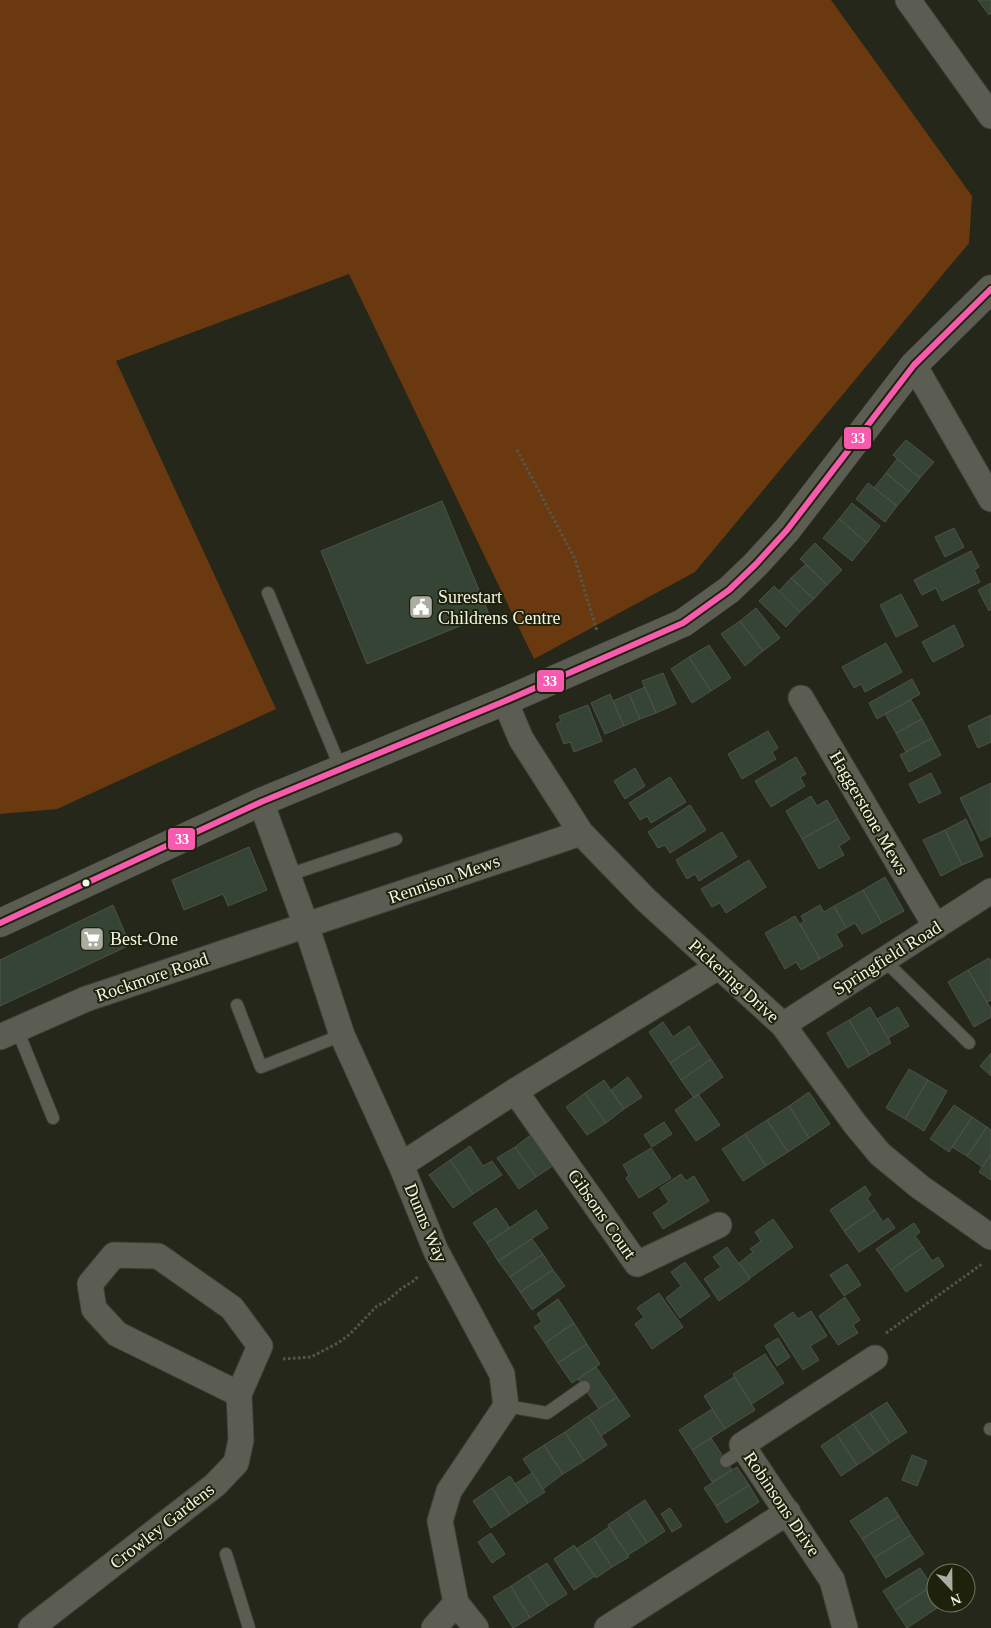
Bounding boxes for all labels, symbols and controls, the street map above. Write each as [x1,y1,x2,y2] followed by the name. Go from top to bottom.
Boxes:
[843,426,872,450] line badge: 33
[851,431,865,446] text: 33
[438,587,560,628] place label: Surestart Childrens Centre
[408,594,434,620] public building icon: Surestart Childrens Centre
[536,669,565,693] line badge: 33
[543,674,557,689] text: 33
[825,748,913,878] street label: Haggerstone Mews
[167,827,196,851] line badge: 33
[175,832,189,847] text: 33
[386,851,502,907] street label: Rennison Mews
[81,878,91,888] unlabelled marker
[829,917,945,999] street label: Springfield Road
[79,926,105,952] supermarket icon: Best-One
[110,929,178,949] place label: Best-One
[685,935,783,1027] street label: Pickering Drive
[93,948,211,1006] street label: Rockmore Road
[564,1165,640,1263] street label: Gibsons Court
[400,1181,452,1265] street label: Dunns Way
[740,1448,824,1560] street label: Robinsons Drive
[106,1479,218,1573] street label: Crowley Gardens
[926,1563,976,1613] north arrow
[948,1591,963,1608] text: N

